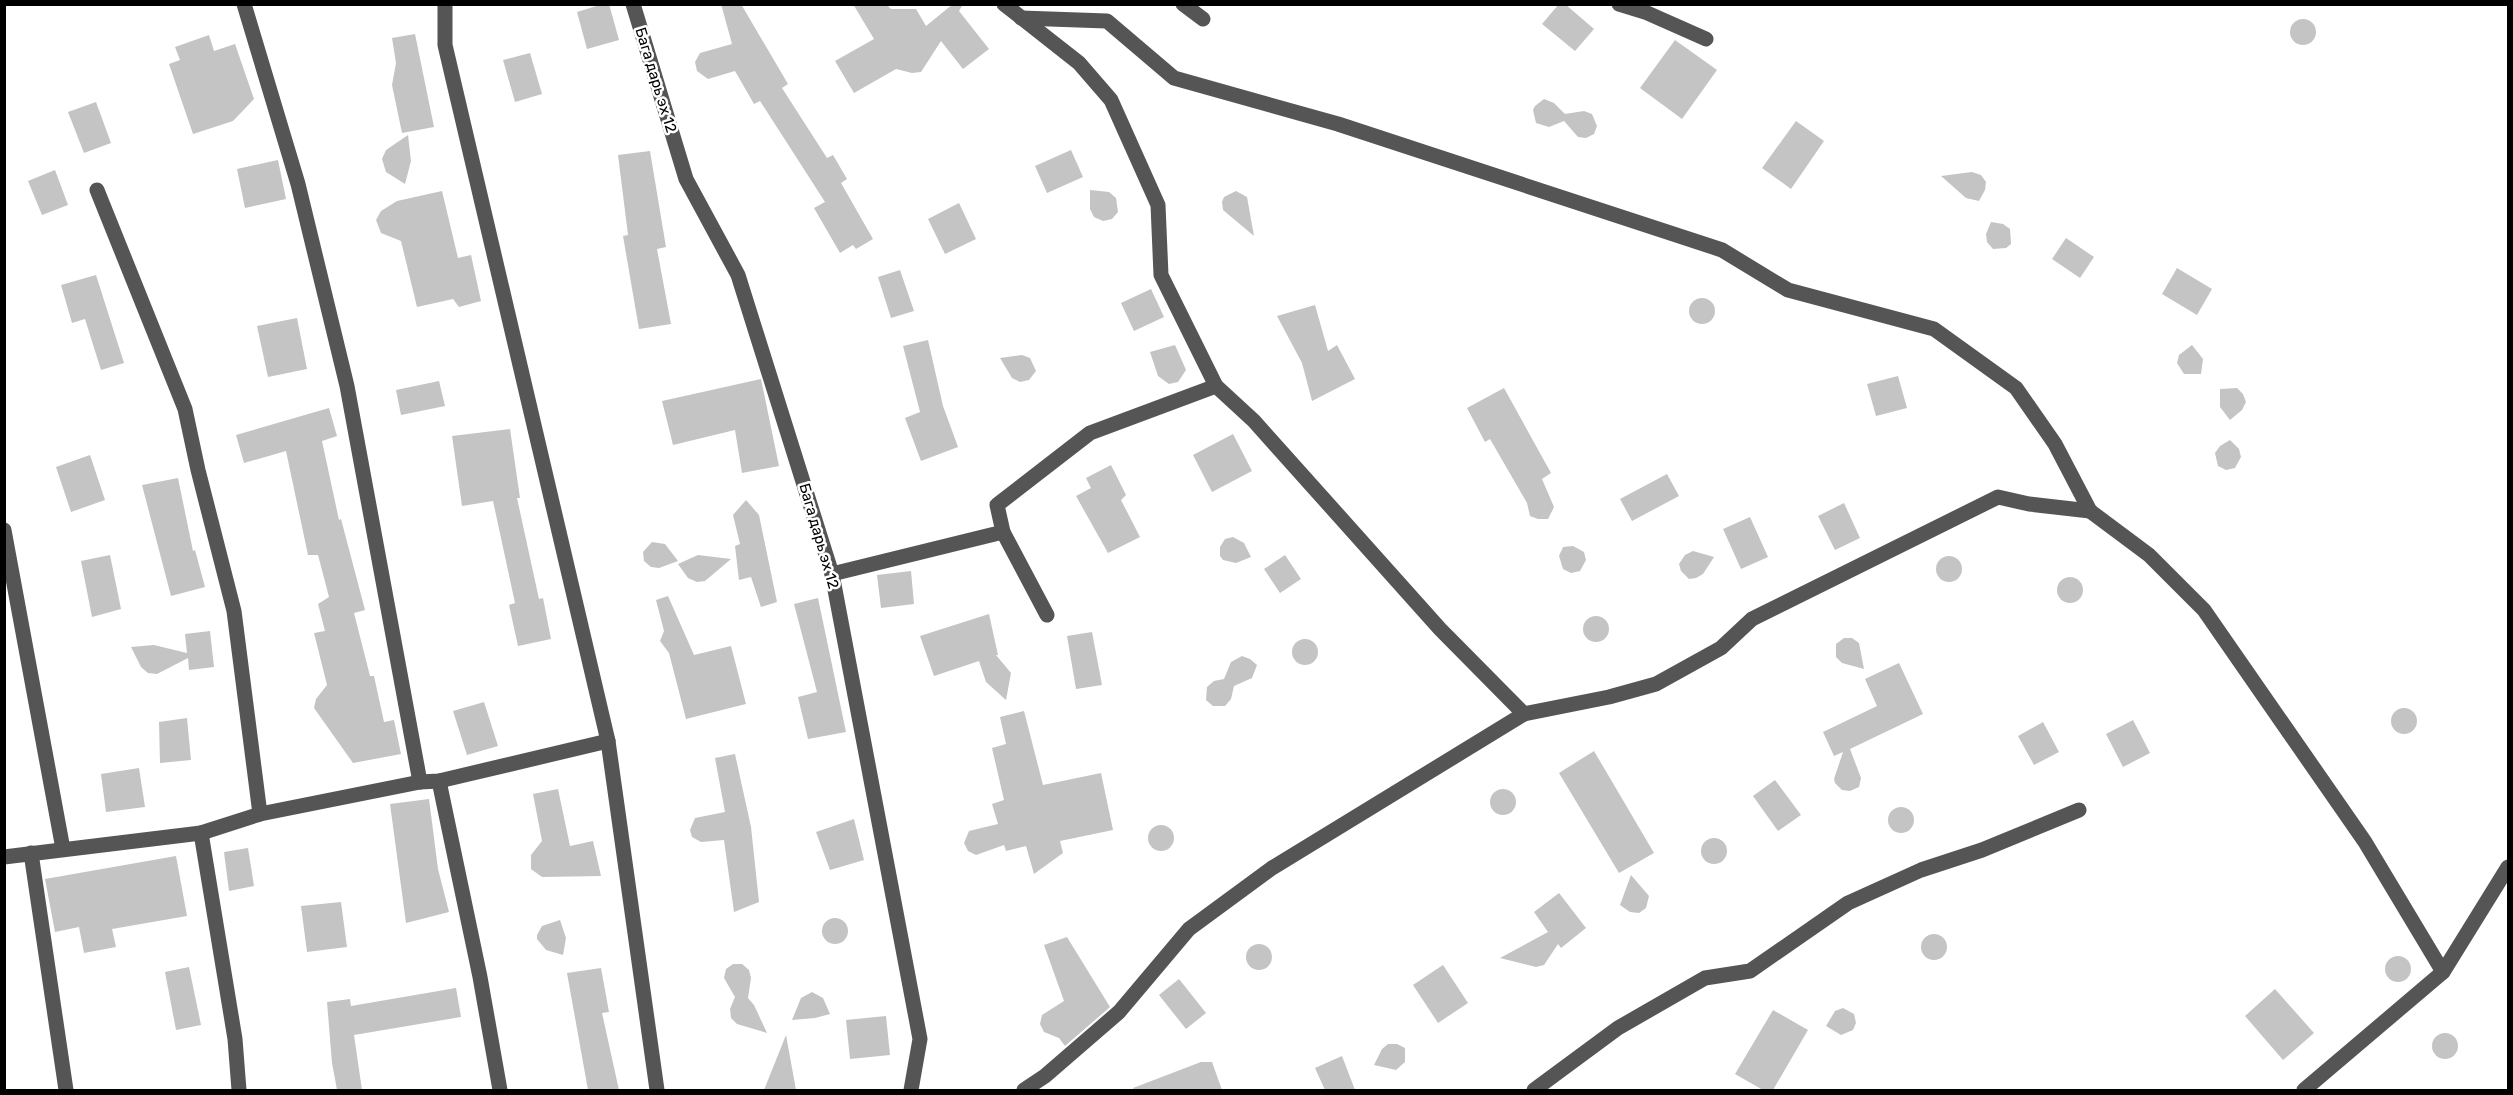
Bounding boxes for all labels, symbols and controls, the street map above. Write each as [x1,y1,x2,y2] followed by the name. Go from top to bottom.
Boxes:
[631,25,681,135] street label: Бага дарь эх 12
[795,481,843,591] street label: Бага дарь эх 12

